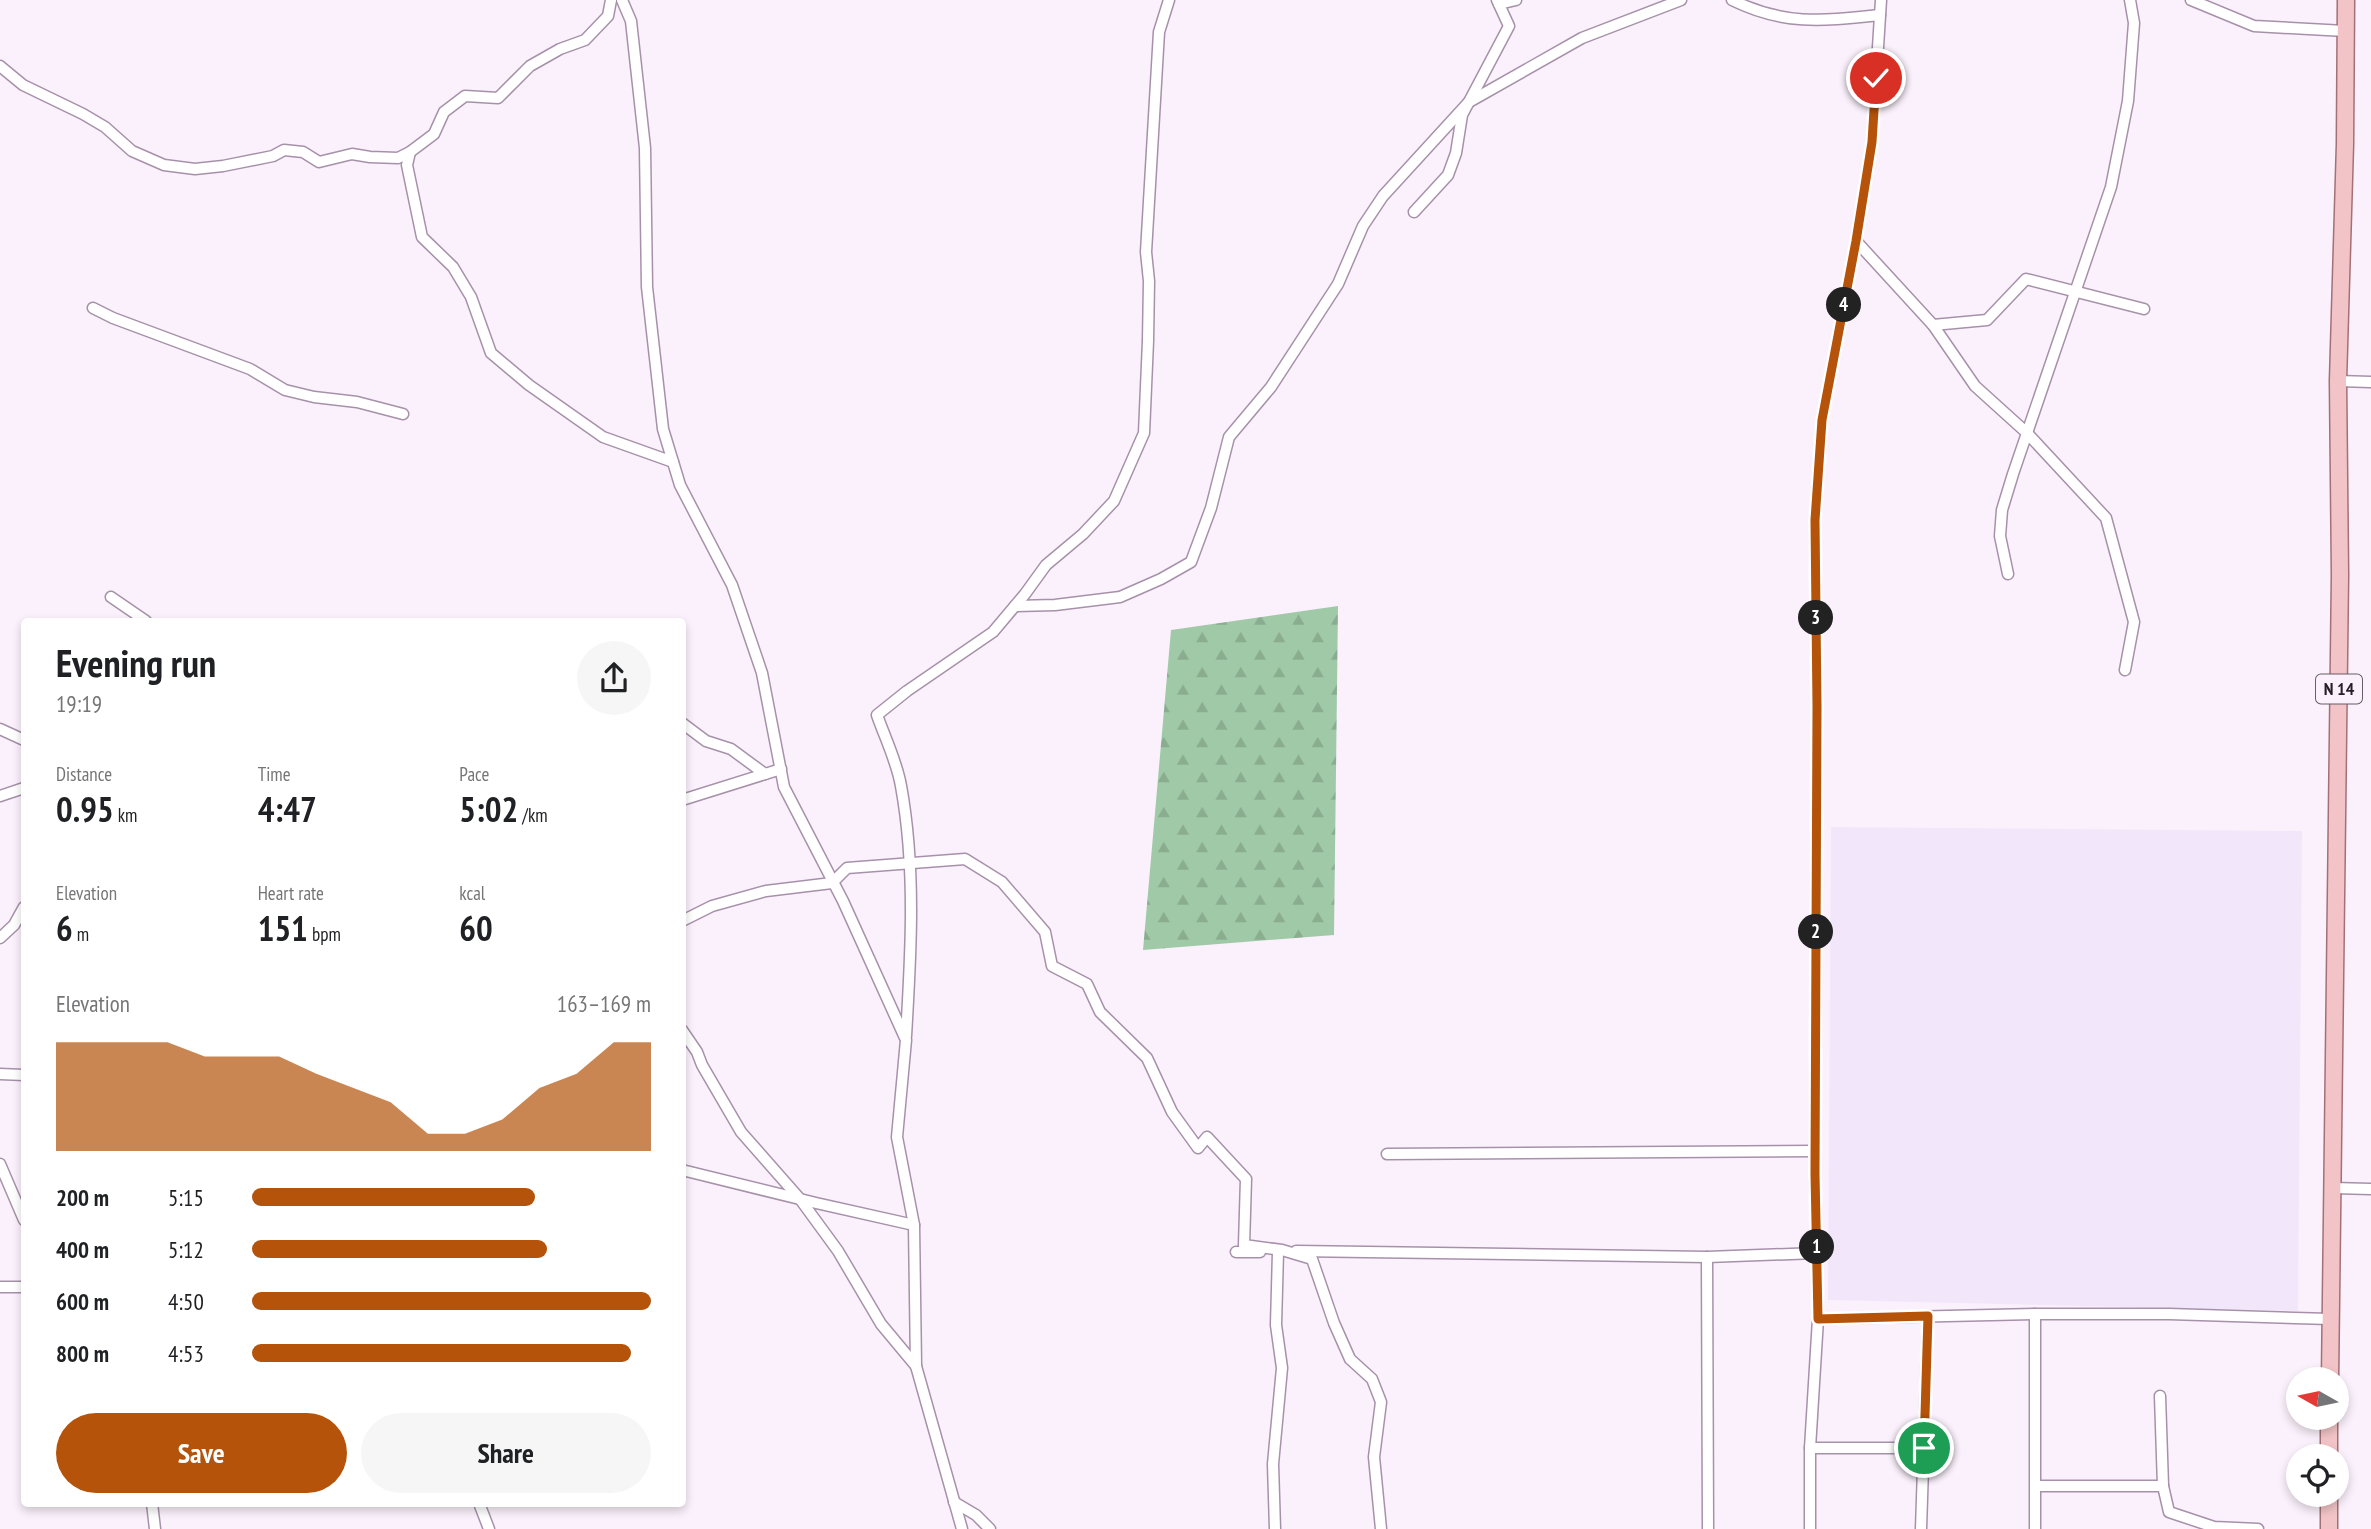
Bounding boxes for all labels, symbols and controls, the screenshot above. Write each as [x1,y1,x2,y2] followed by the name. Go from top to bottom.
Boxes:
[1846,48,1906,108] pin
[1857,59,1895,97] icon: check
[1826,288,1862,322] pin: 4
[1839,292,1848,316] text: 4
[1798,600,1834,636] pin: 3
[1811,605,1820,629] text: 3
[56,638,216,687] text: Evening run
[577,641,651,715] button: share
[2316,674,2362,704] road number: N 14
[56,689,102,718] text: 19:19
[56,762,112,786] text: Distance
[258,762,291,786] text: Time
[459,762,489,786] text: Pace
[56,786,114,832] text: 0.95
[258,786,317,832] text: 4:47
[459,786,518,832] text: 5:02
[114,803,137,827] text: km
[518,803,548,827] text: /km
[56,881,117,905] text: Elevation
[258,881,324,905] text: Heart rate
[459,881,485,905] text: kcal
[56,905,73,951] text: 6
[258,905,308,951] text: 151
[459,905,493,951] text: 60
[1798,914,1834,950] pin: 2
[1811,919,1820,943] text: 2
[73,922,89,946] text: m
[308,922,341,946] text: bpm
[56,989,130,1018] text: Elevation
[557,989,651,1018] text: 163–169 m
[56,1183,109,1212] text: 200 m
[168,1183,204,1212] text: 5:15
[1800,1230,1834,1264] pin: 1
[1812,1234,1821,1258] text: 1
[56,1235,109,1264] text: 400 m
[168,1235,204,1264] text: 5:12
[56,1287,109,1316] text: 600 m
[168,1287,204,1316] text: 4:50
[56,1339,109,1368] text: 800 m
[168,1339,204,1368] text: 4:53
[2286,1367,2348,1430] north arrow
[2286,1367,2349,1507] map controls
[56,1413,347,1493] button: Save
[361,1413,651,1493] button: Share
[1894,1418,1954,1478] pin
[1905,1429,1943,1467] icon: arrive
[2286,1444,2349,1507] button: locate

